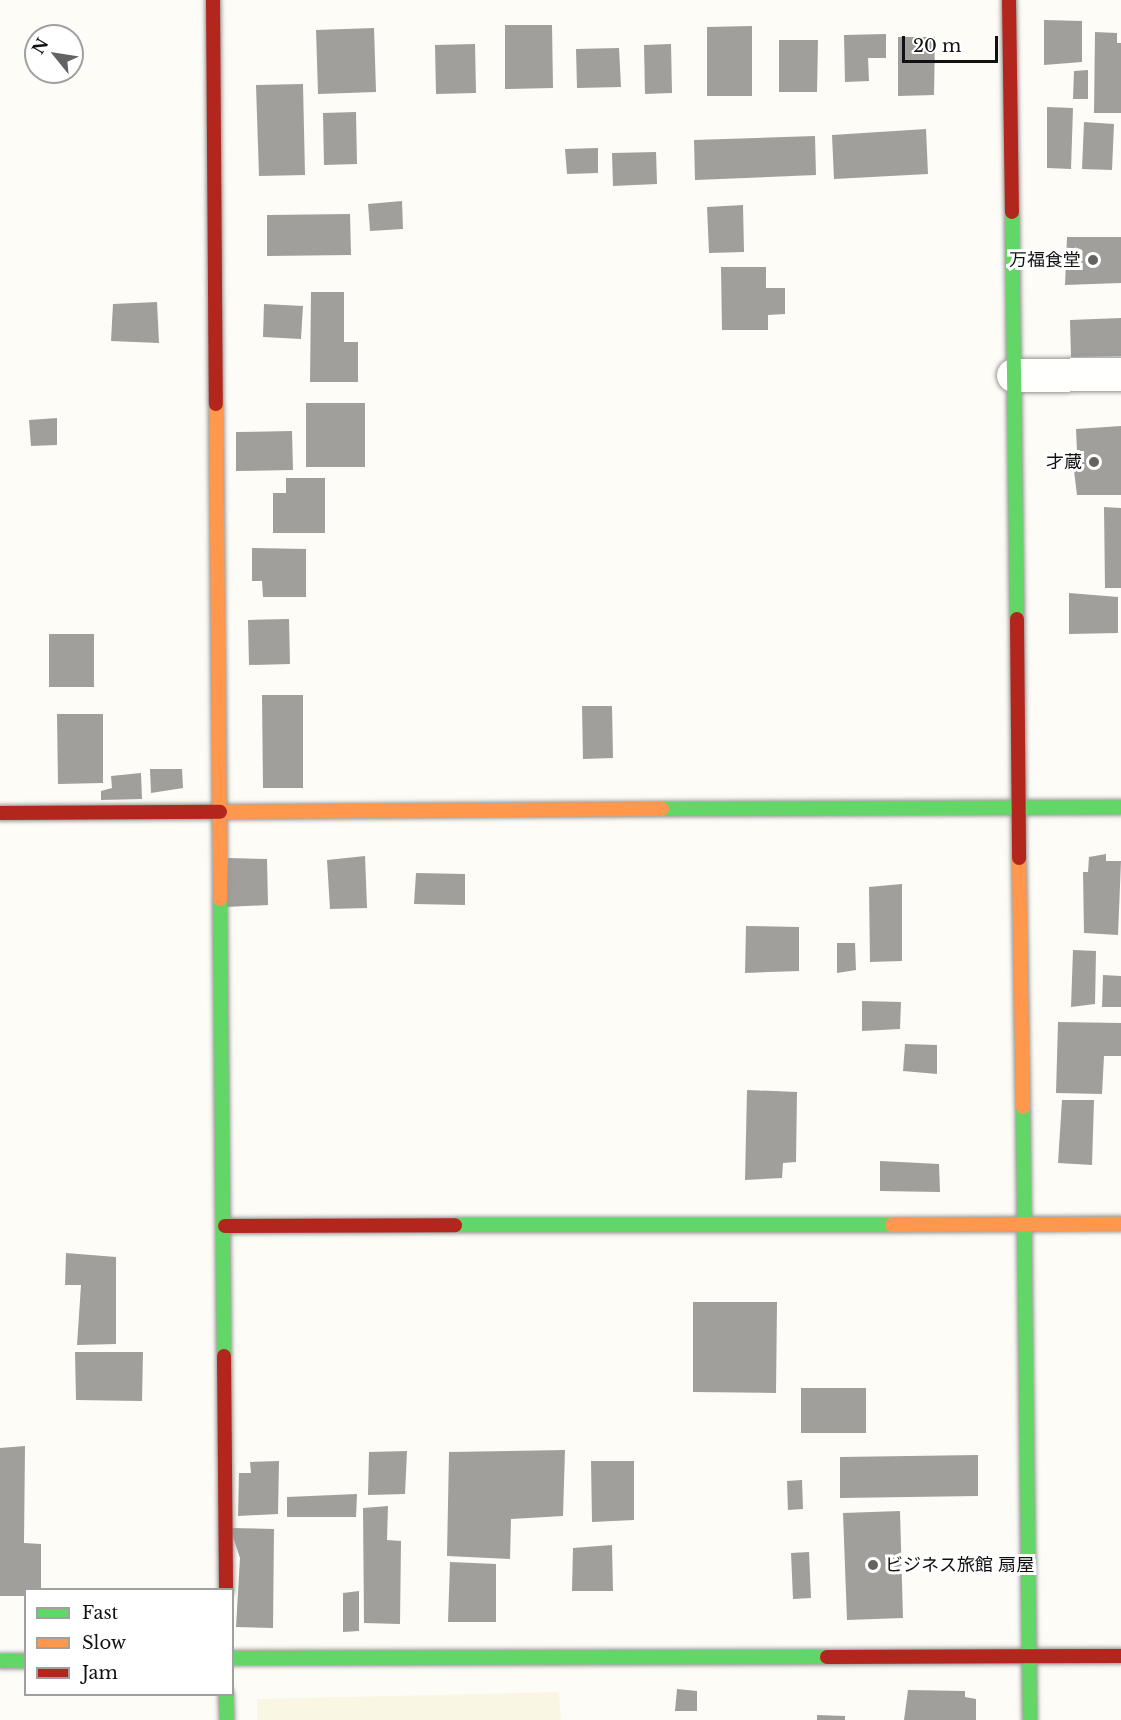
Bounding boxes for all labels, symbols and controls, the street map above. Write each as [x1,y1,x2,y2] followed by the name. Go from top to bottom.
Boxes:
[24,24,84,84] north arrow
[905,24,1001,62] scale bar
[28,34,53,58] text: N
[913,35,961,57] text: 20 m
[1009,249,1081,271] place label: 万福食堂
[1086,253,1100,267] marker: 万福食堂
[1046,451,1082,473] place label: 才蔵
[1087,455,1101,469] marker: 才蔵
[885,1554,1034,1576] place label: ビジネス旅館 扇屋
[866,1558,880,1572] marker: ビジネス旅館 扇屋
[24,1588,234,1696] legend
[82,1602,118,1624] text: Fast
[82,1632,126,1654] text: Slow
[82,1662,118,1684] text: Jam

